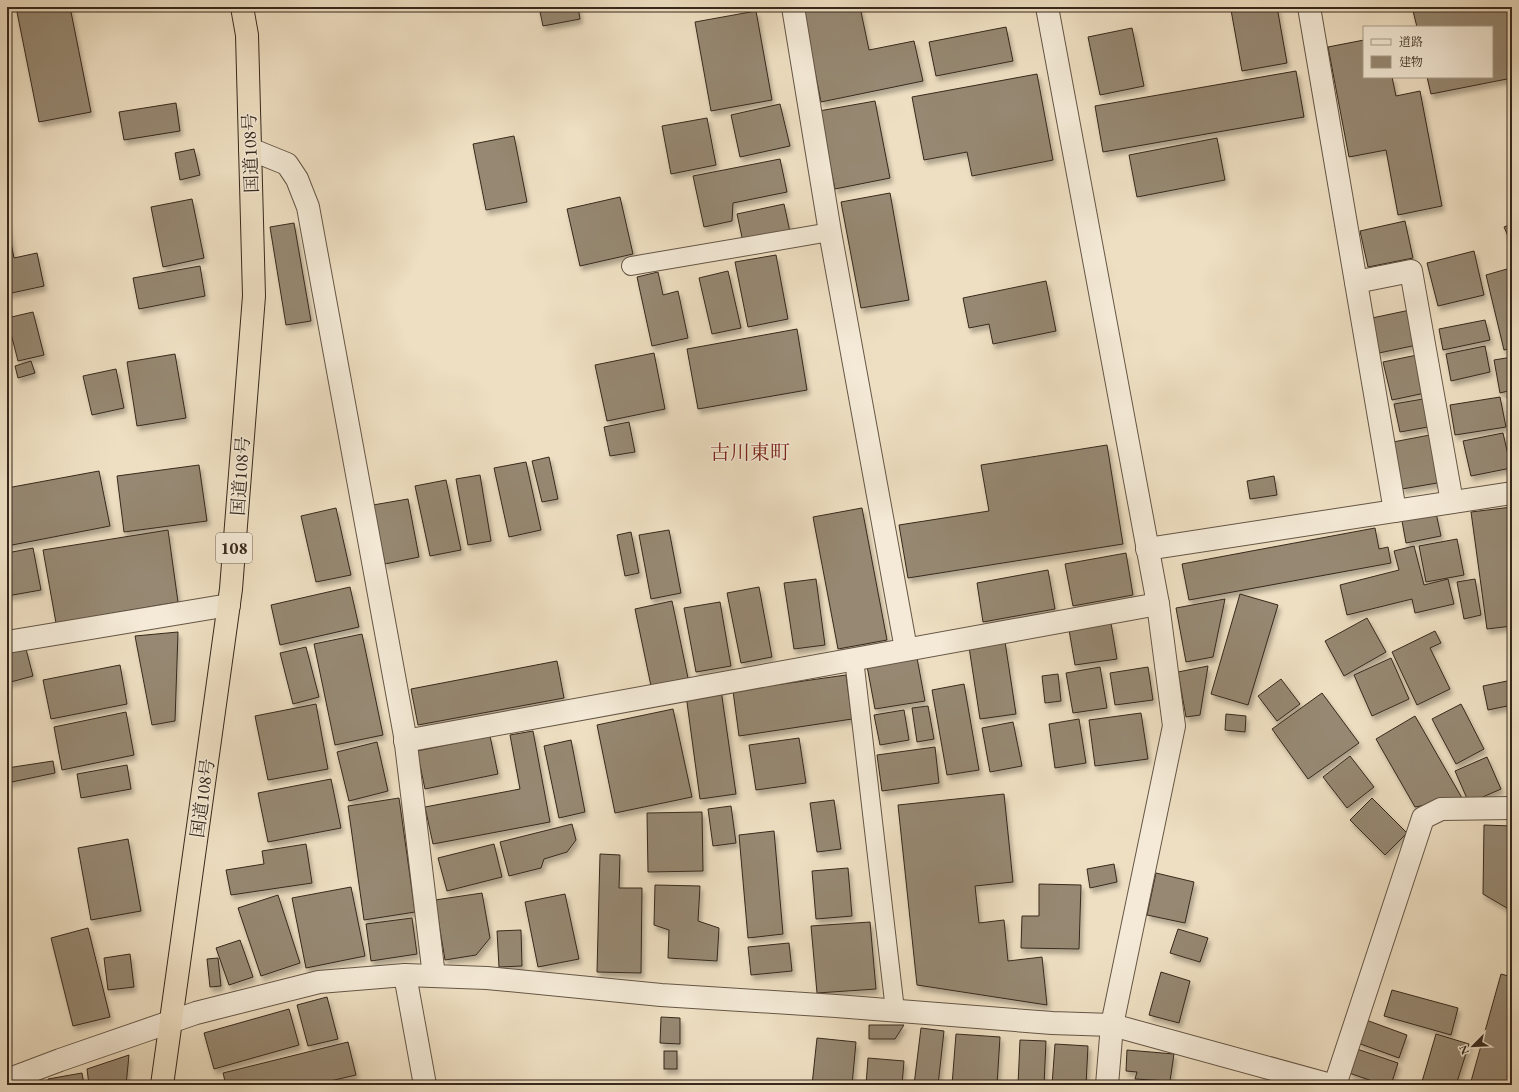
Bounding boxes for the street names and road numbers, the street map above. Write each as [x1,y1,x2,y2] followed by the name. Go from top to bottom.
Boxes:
[237,113,263,193] street label: 国道108号
[226,435,254,517] street label: 国道108号
[216,533,252,563] road number: 108
[185,757,219,839] street label: 国道108号

